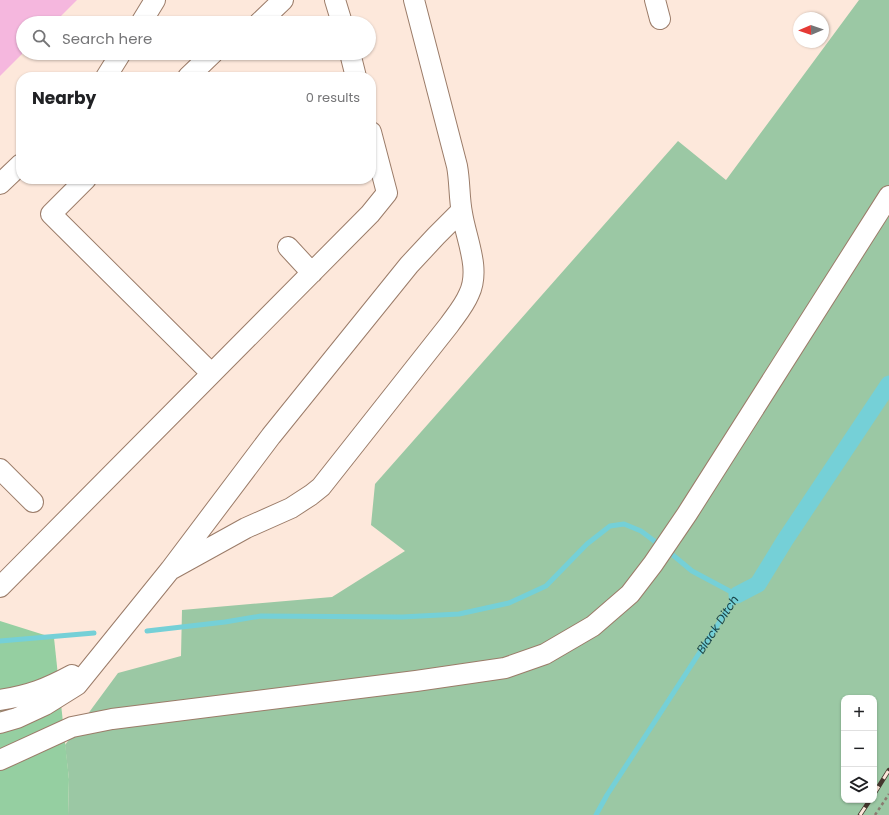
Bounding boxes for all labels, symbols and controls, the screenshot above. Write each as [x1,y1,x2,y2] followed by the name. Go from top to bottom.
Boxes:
[793,12,829,48] north arrow
[16,16,376,60] search box
[30,27,52,49] icon: search
[62,28,152,49] text: Search here
[32,86,96,110] text: Nearby
[306,88,360,107] text: 0 results
[692,592,743,657] water label: Black Ditch
[841,695,877,803] map controls
[841,695,877,731] button: +
[841,731,877,767] button: −
[841,767,877,803] button: layers

